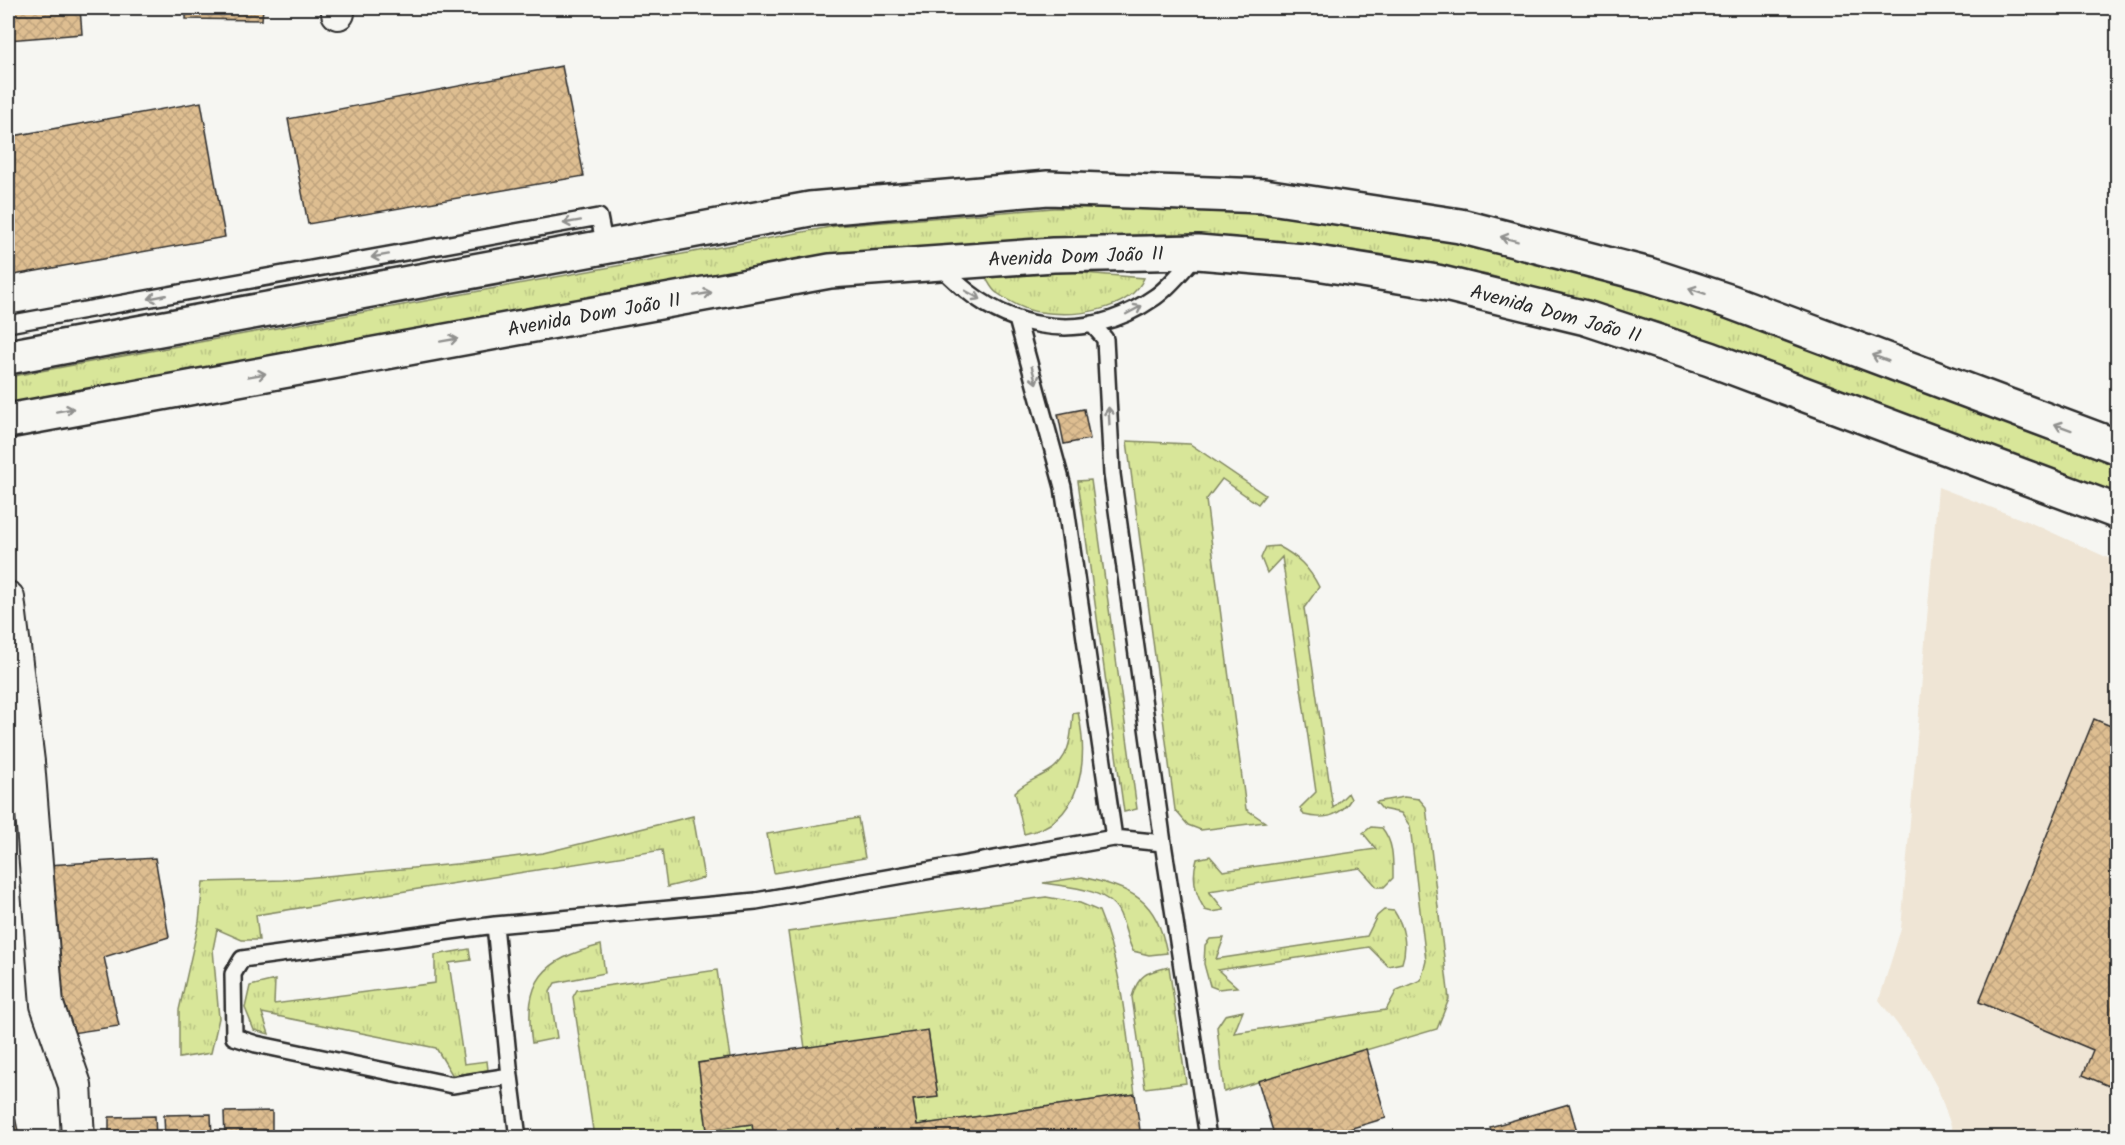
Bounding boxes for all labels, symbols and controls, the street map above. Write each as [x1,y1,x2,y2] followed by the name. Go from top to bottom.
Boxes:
[562,216,582,227] one-way arrow
[1500,232,1519,244] one-way arrow
[988,239,1164,277] street label: Avenida Dom João II
[370,251,390,262] one-way arrow
[1467,277,1644,353] street label: Avenida Dom João II
[505,285,684,347] street label: Avenida Dom João II
[1688,285,1707,296] one-way arrow
[692,288,712,299] one-way arrow
[964,289,981,301] one-way arrow
[147,292,167,303] one-way arrow
[1125,304,1142,316] one-way arrow
[438,335,458,346] one-way arrow
[1871,352,1890,363] one-way arrow
[1028,365,1040,384] one-way arrow
[247,370,266,381] one-way arrow
[55,405,74,416] one-way arrow
[1104,406,1115,426] one-way arrow
[2054,420,2072,431] one-way arrow

